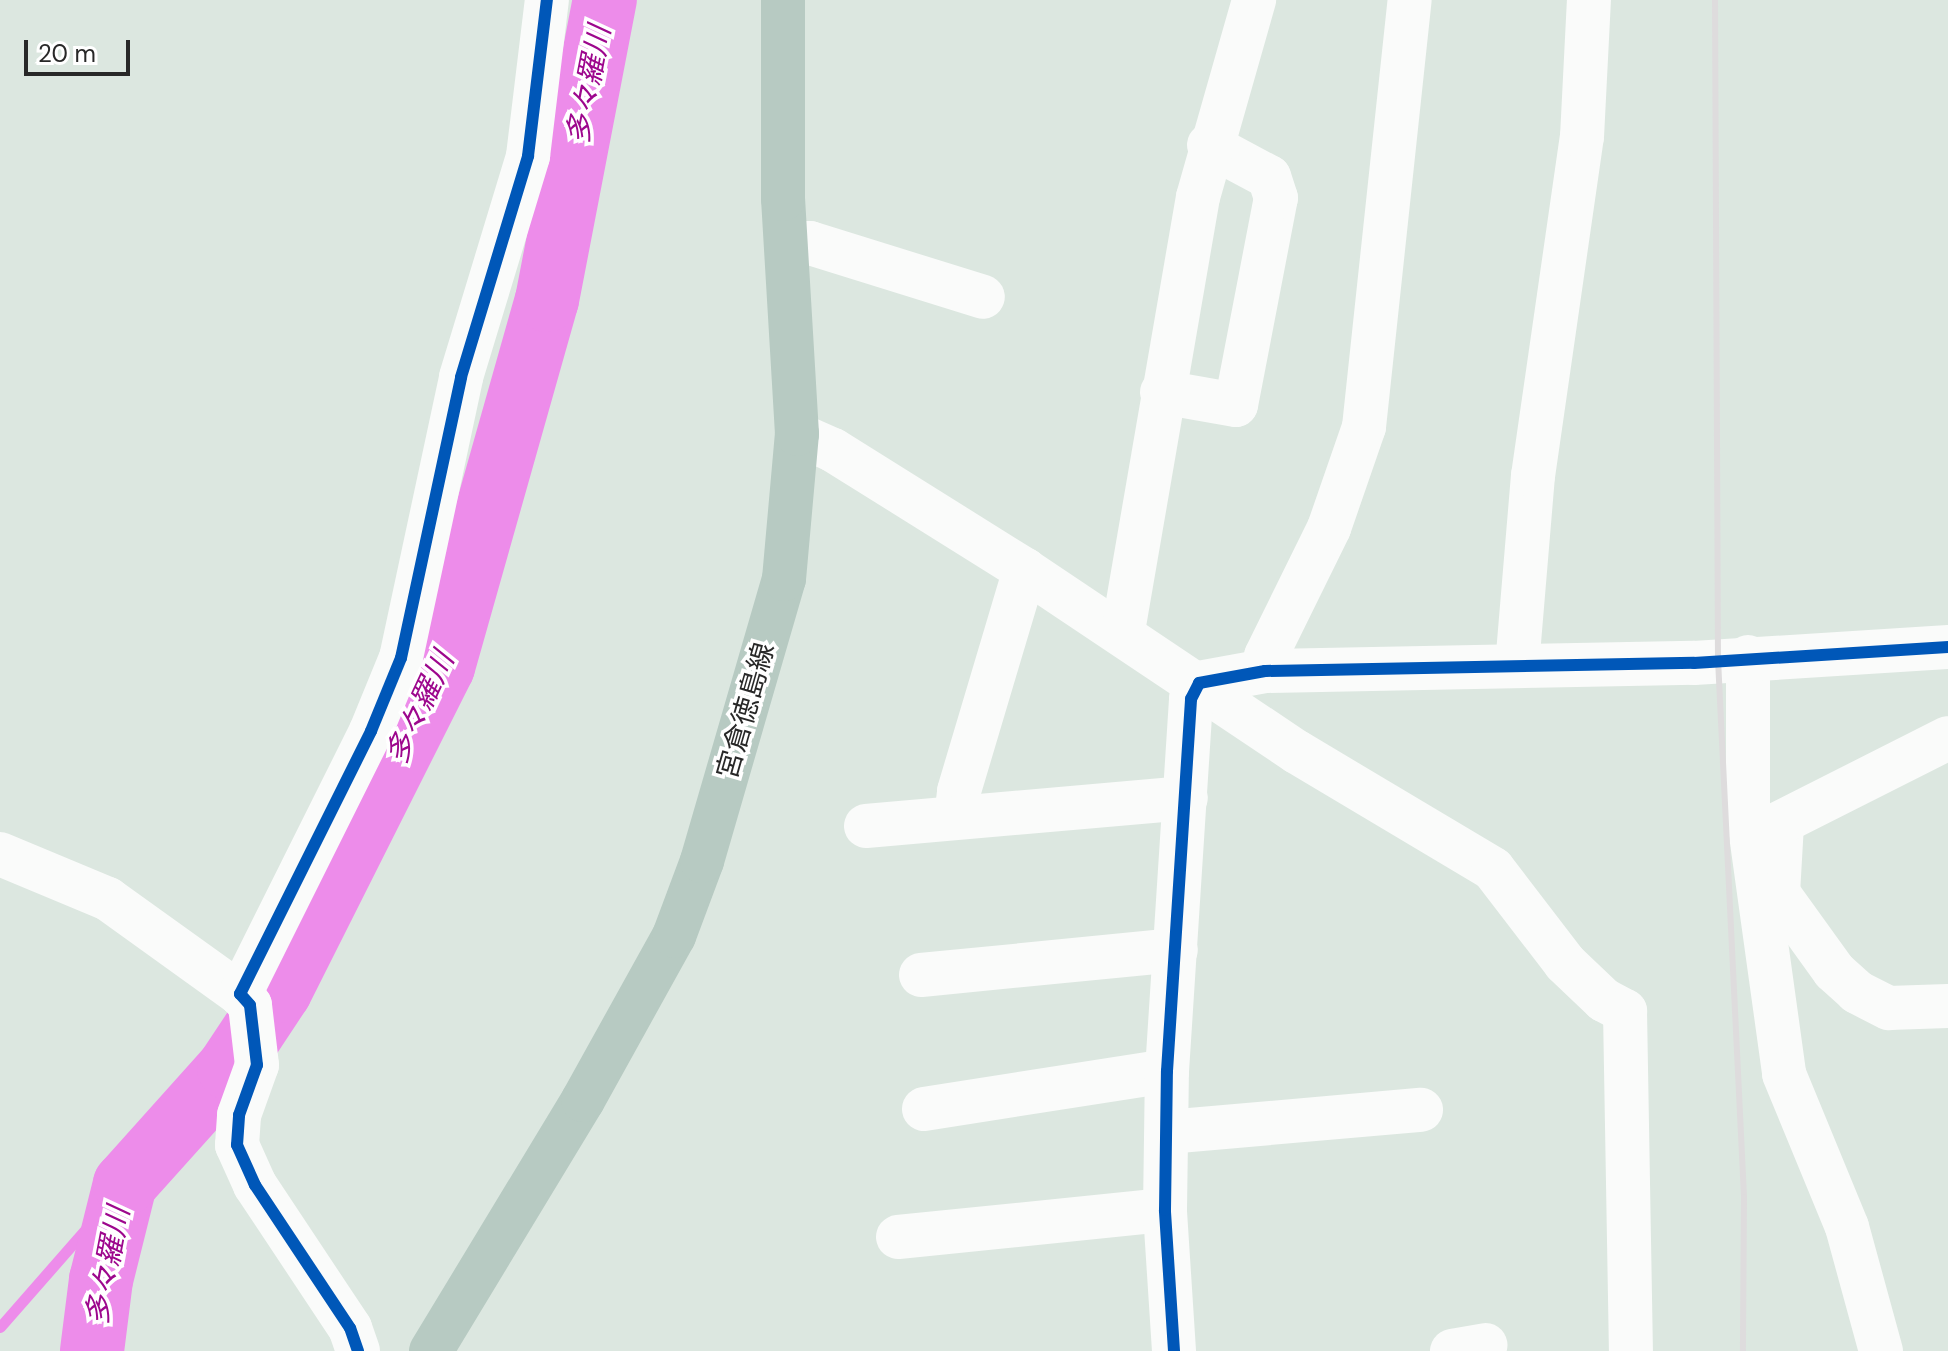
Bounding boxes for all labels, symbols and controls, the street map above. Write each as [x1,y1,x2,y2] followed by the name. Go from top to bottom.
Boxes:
[560,23,618,147] water label: 多々羅川
[28,24,134,74] scale bar
[38,38,96,69] text: 20 m
[711,639,781,783] street label: 宮倉徳島線
[378,646,462,770] water label: 多々羅川
[79,1204,137,1328] water label: 多々羅川

